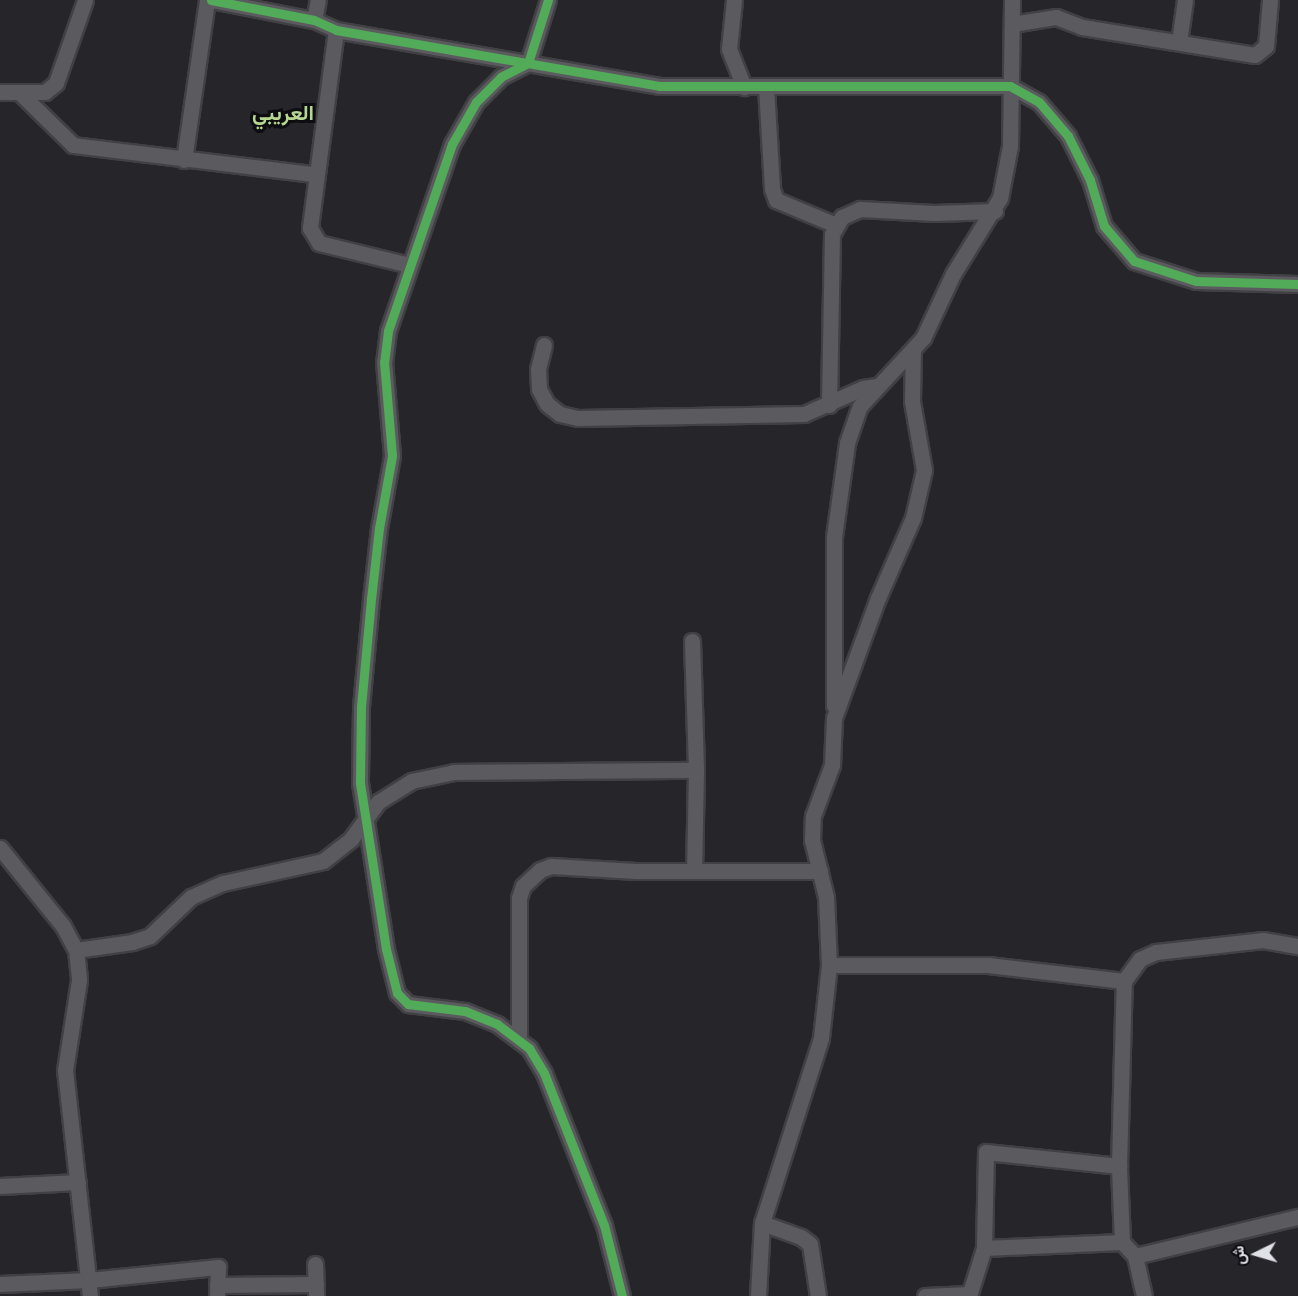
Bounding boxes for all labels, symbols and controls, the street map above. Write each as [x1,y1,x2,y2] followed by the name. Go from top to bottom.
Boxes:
[252,100,314,126] district label: العريبي
[1226,1224,1286,1284] north arrow
[1226,1245,1250,1266] text: ش

